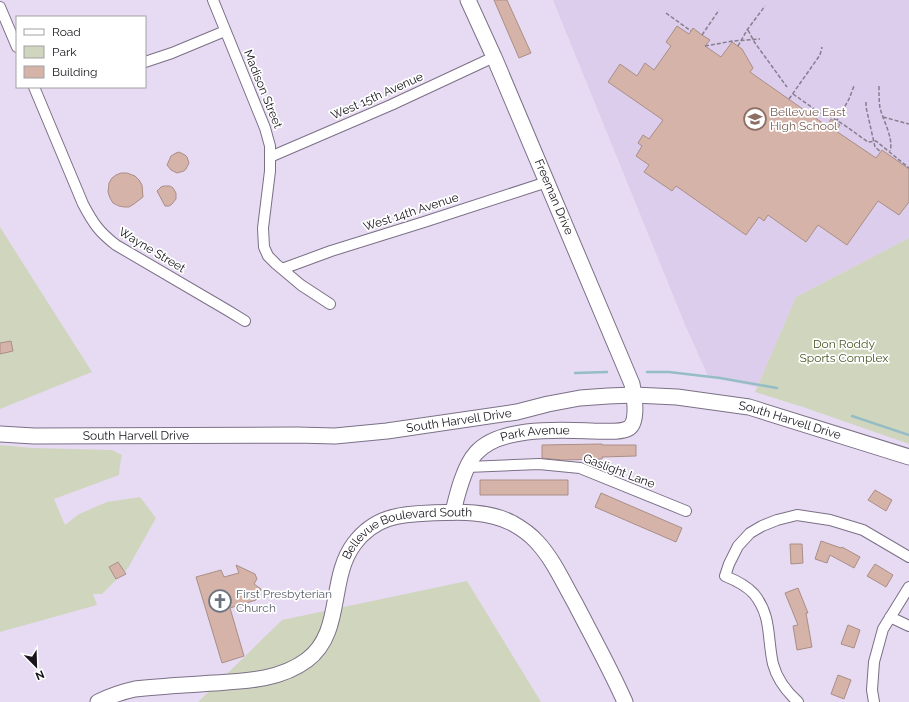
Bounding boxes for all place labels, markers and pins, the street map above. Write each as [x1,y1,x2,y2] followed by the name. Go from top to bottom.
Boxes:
[770,105,846,133] place label: Bellevue East High School
[742,106,768,132] school or university icon: Bellevue East High School
[236,587,332,615] place label: First Presbyterian Church
[207,588,233,614] church icon: First Presbyterian Church

